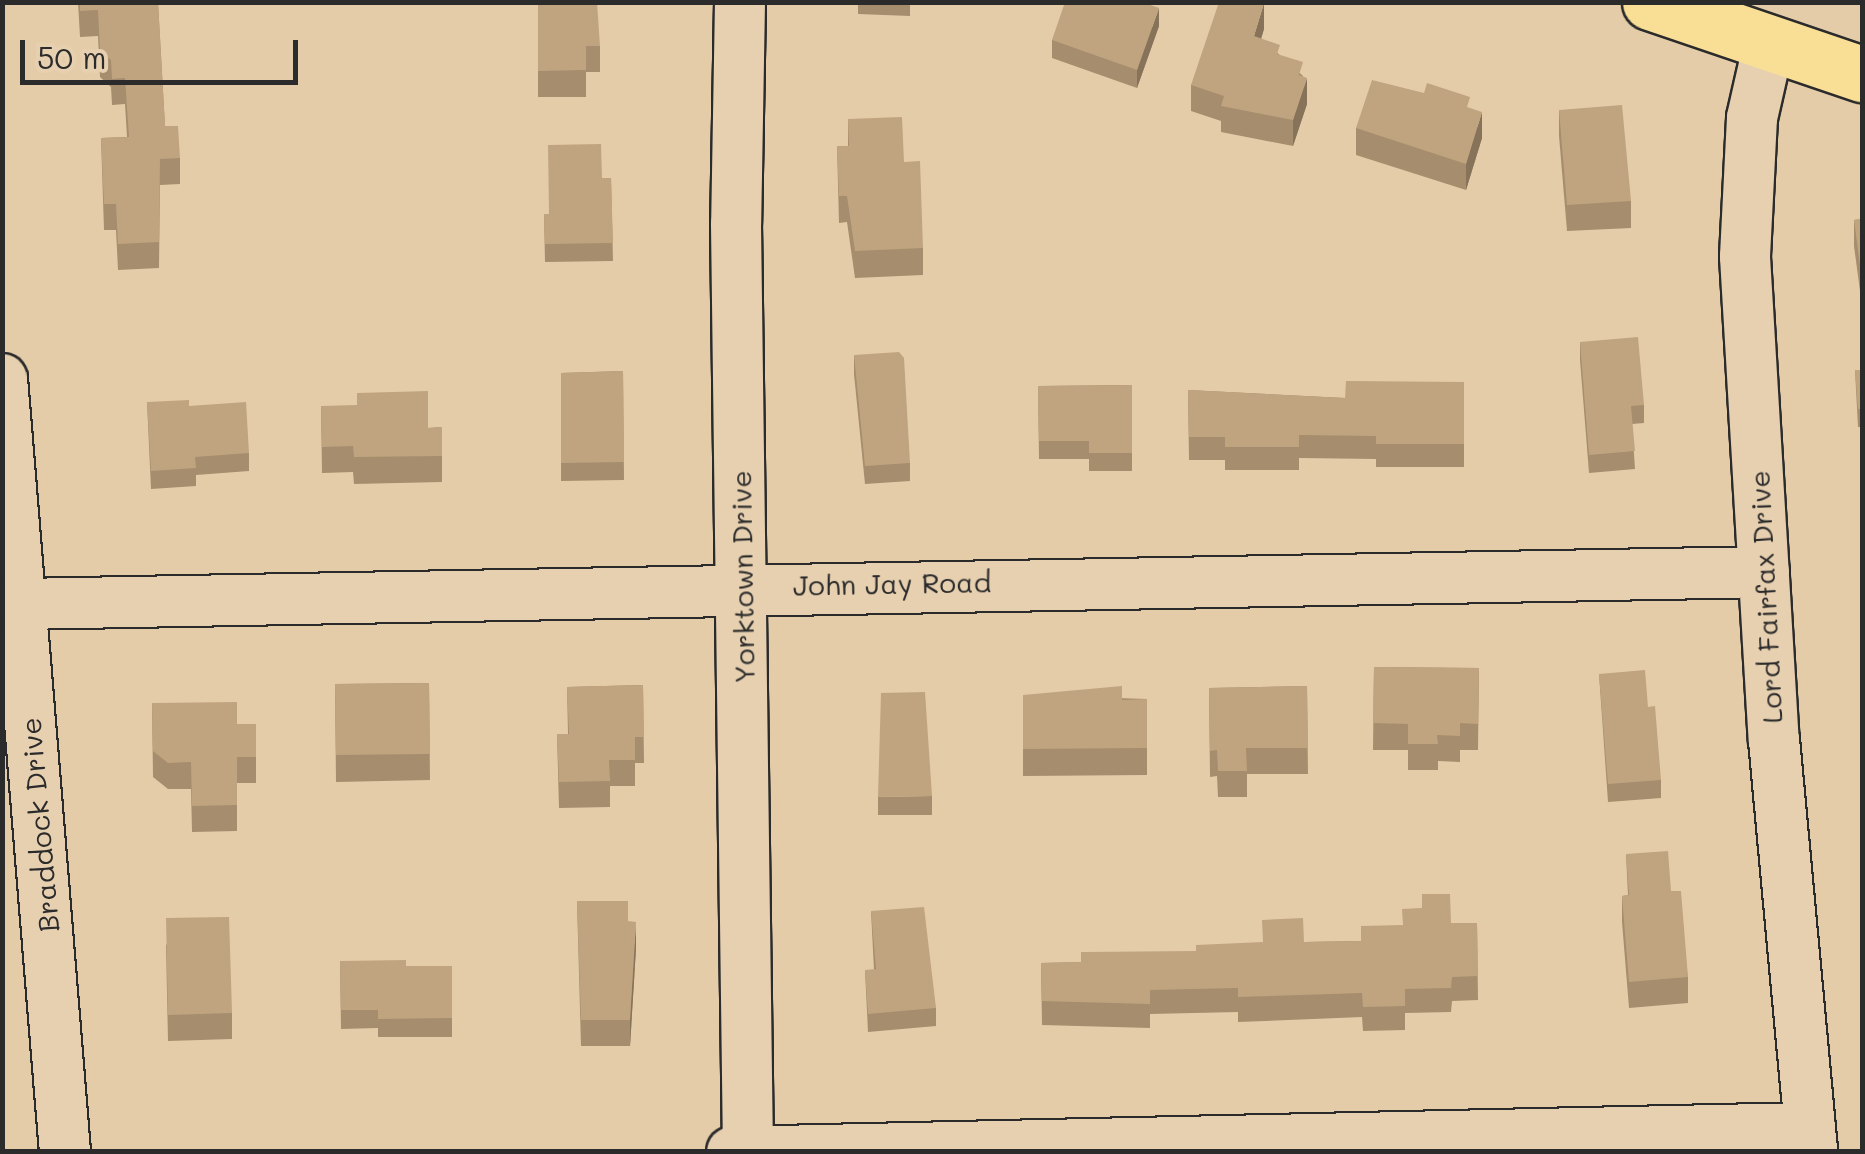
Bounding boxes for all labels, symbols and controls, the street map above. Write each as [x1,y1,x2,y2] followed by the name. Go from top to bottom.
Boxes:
[25,20,302,82] scale bar
[37,37,107,77] text: 50 m
[723,470,761,684] street label: Yorktown Drive
[1742,470,1788,724] street label: Lord Fairfax Drive
[793,564,991,602] street label: John Jay Road
[13,716,65,934] street label: Braddock Drive

